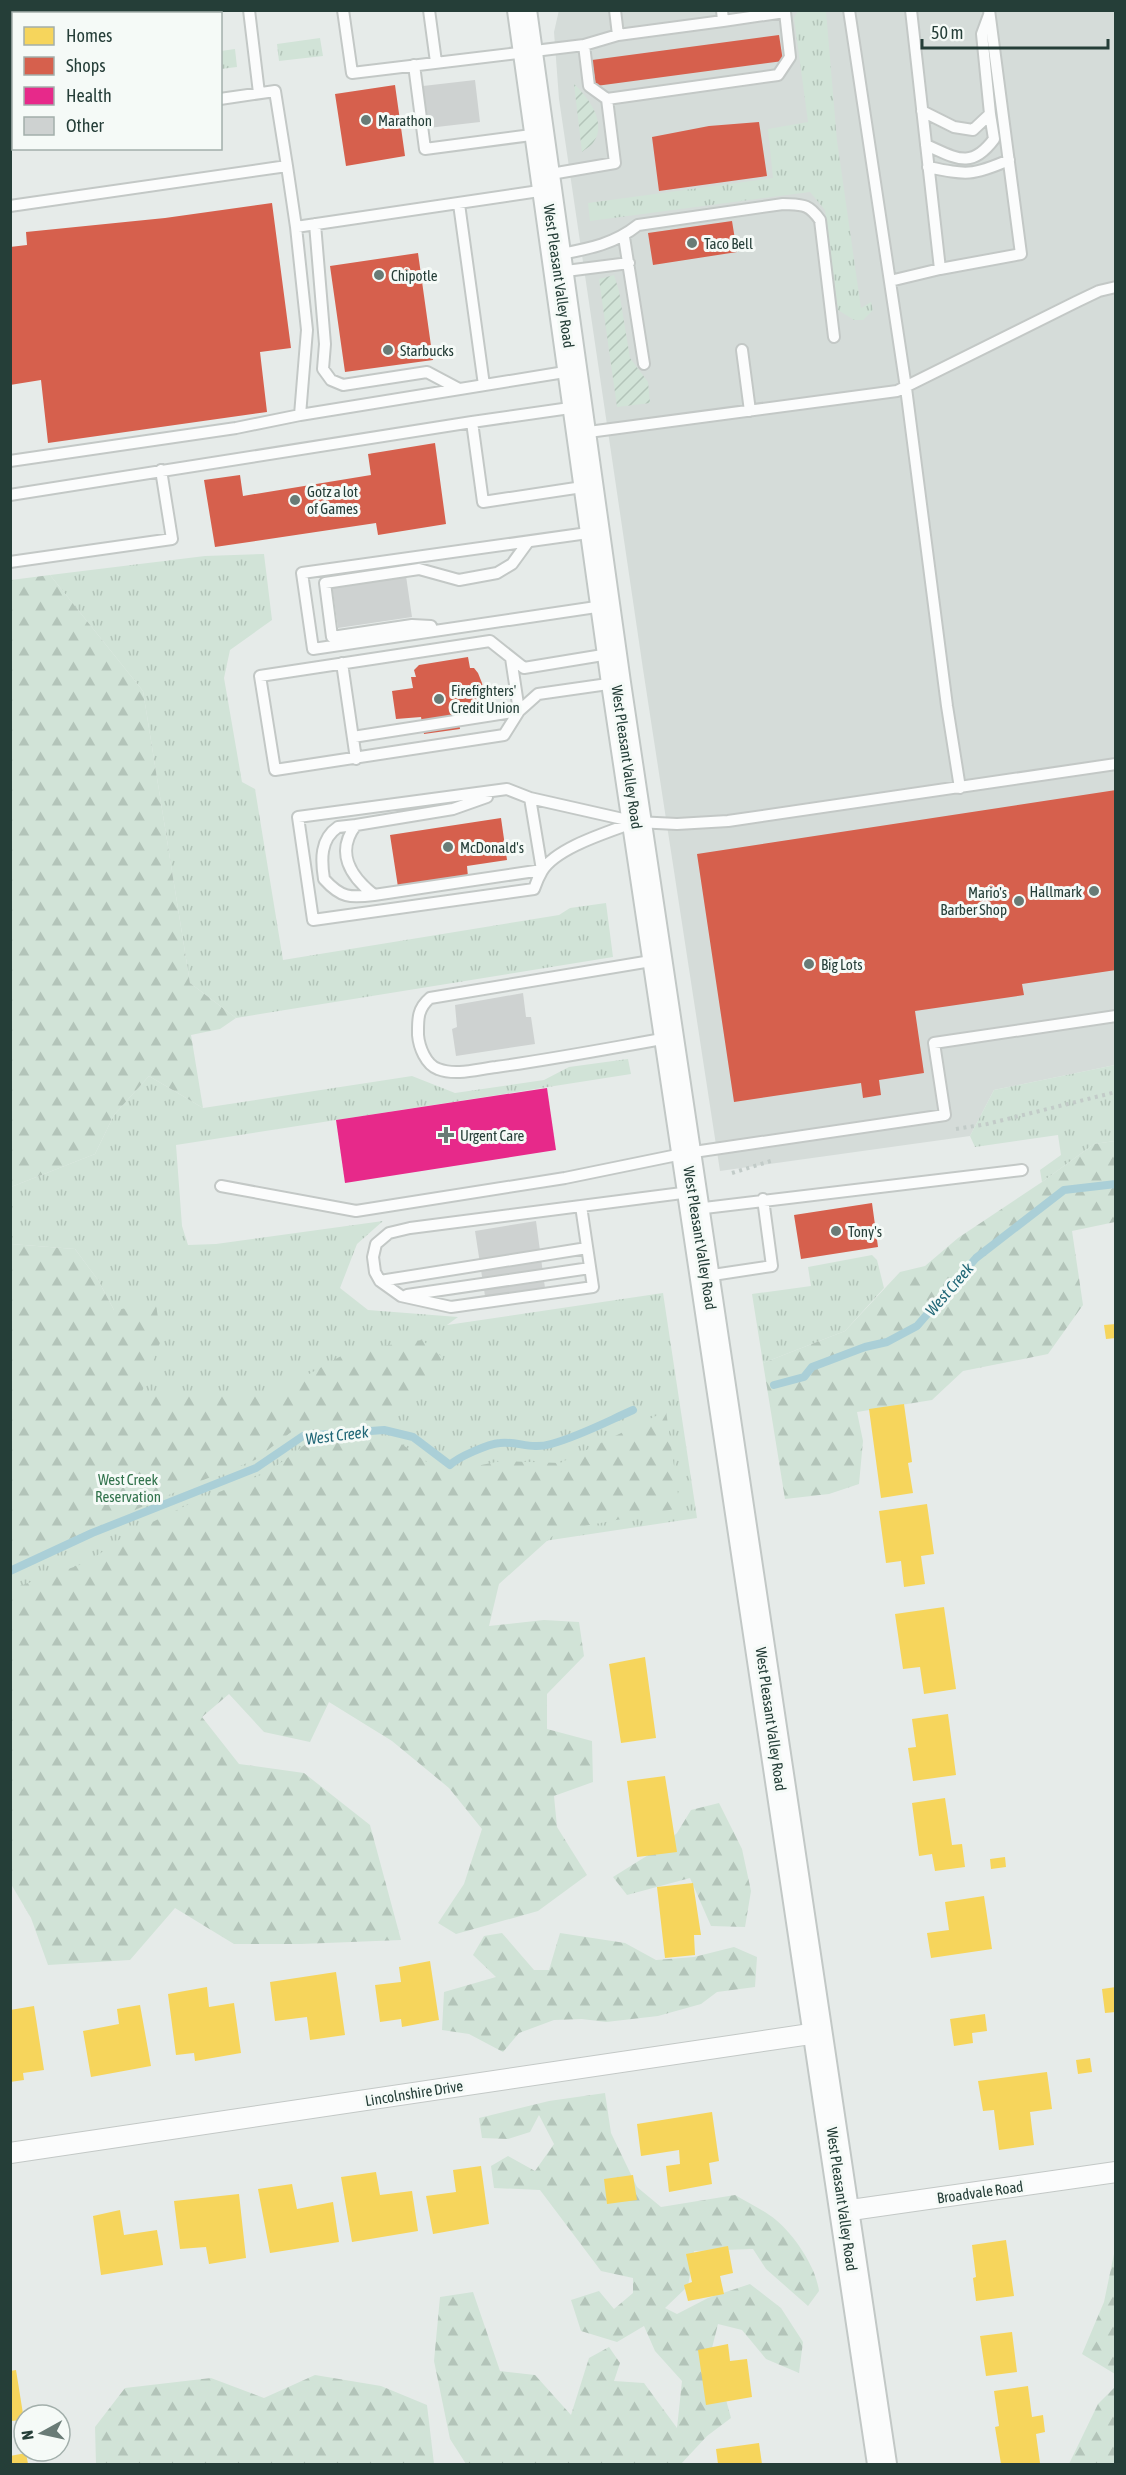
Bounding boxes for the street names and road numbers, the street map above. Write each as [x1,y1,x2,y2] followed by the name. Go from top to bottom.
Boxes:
[540,203,578,349] street label: West Pleasant Valley Road
[608,684,646,830] street label: West Pleasant Valley Road
[680,1165,720,1311] street label: West Pleasant Valley Road
[752,1646,790,1792] street label: West Pleasant Valley Road
[364,2077,464,2109] street label: Lincolnshire Drive
[823,2126,861,2272] street label: West Pleasant Valley Road
[936,2178,1024,2206] street label: Broadvale Road

